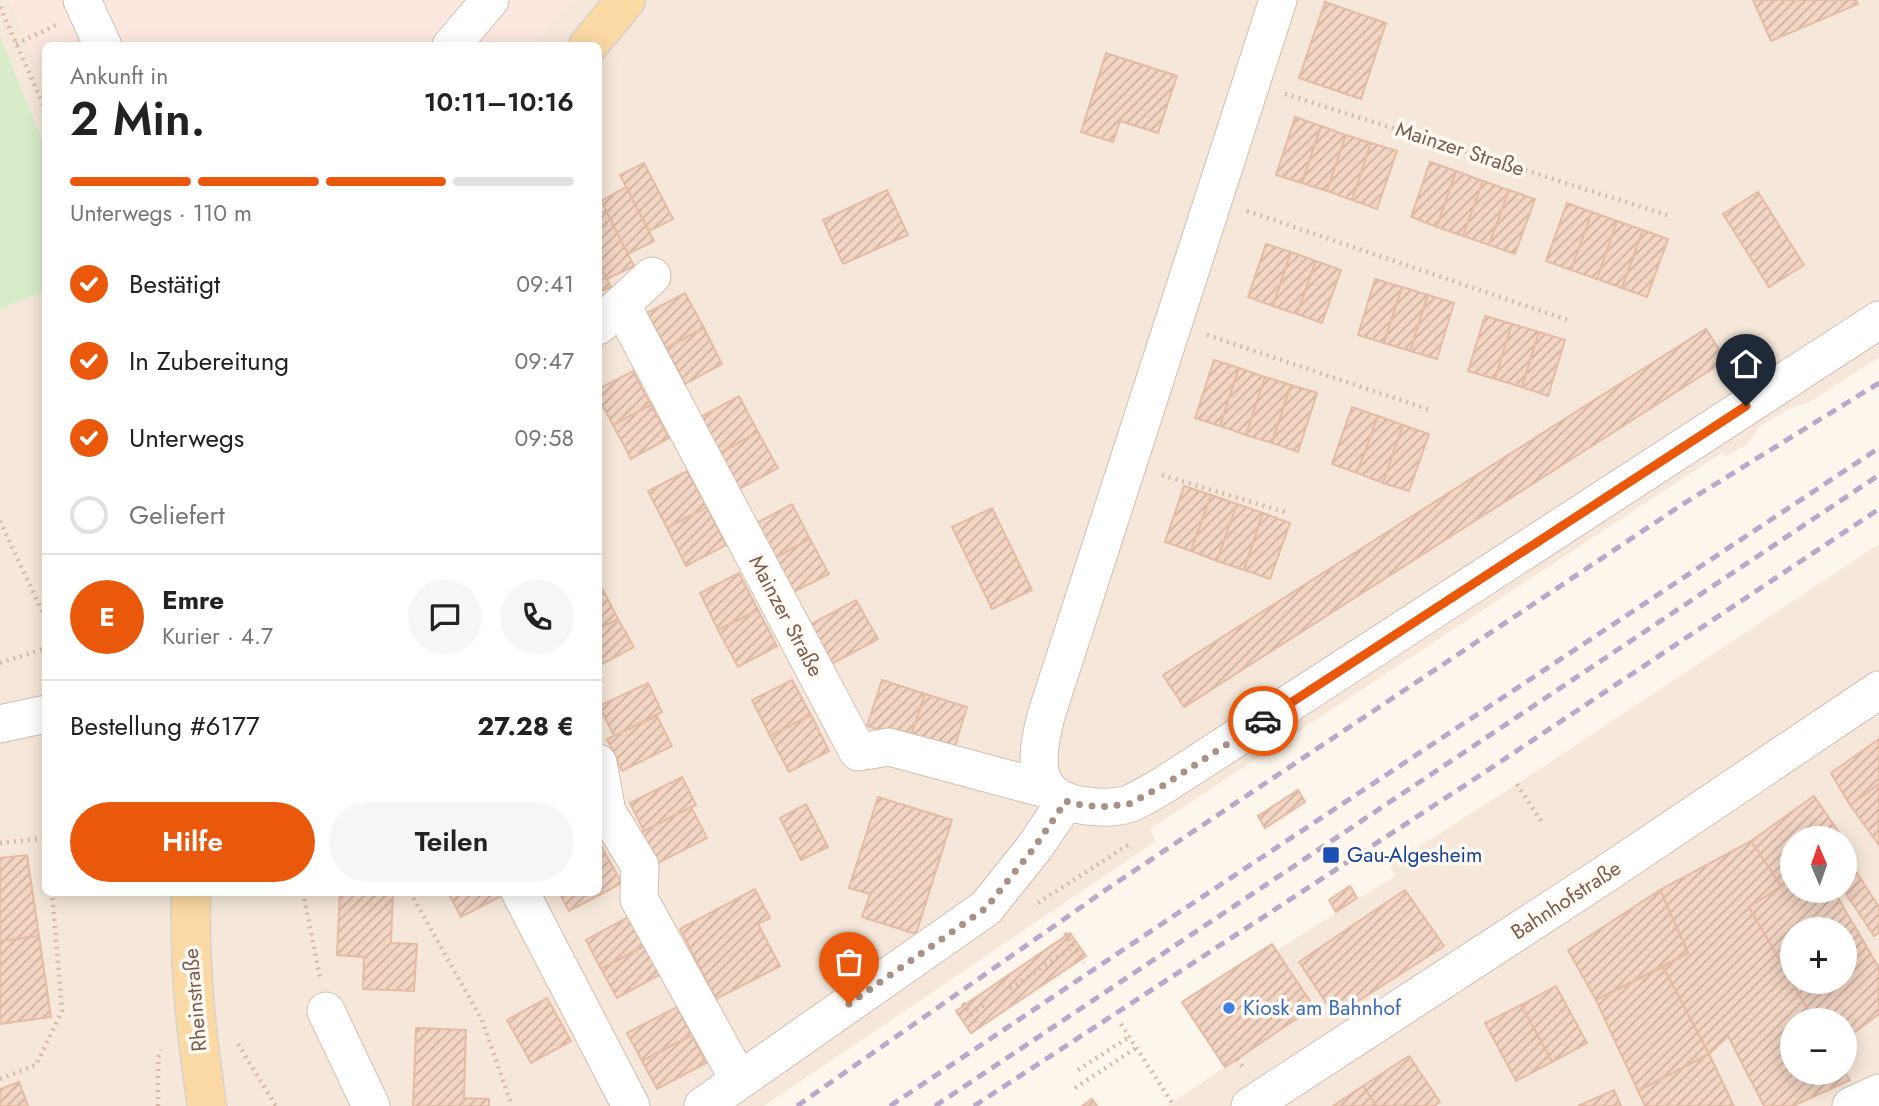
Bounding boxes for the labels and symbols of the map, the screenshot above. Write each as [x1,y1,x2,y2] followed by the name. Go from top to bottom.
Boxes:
[1392,114,1528,184] street label: Mainzer Straße
[1716,334,1776,406] pin
[741,550,831,682] street label: Mainzer Straße
[1228,686,1298,756] courier
[1780,826,1857,903] north arrow
[1347,840,1482,870] place label: Gau-Algesheim
[1321,845,1341,865] marker: Gau-Algesheim
[1505,853,1627,947] street label: Bahnhofstraße
[819,932,879,1004] pin
[176,947,214,1053] street label: Rheinstraße
[1243,993,1402,1023] place label: Kiosk am Bahnhof
[1221,1000,1237,1016] marker: Kiosk am Bahnhof

